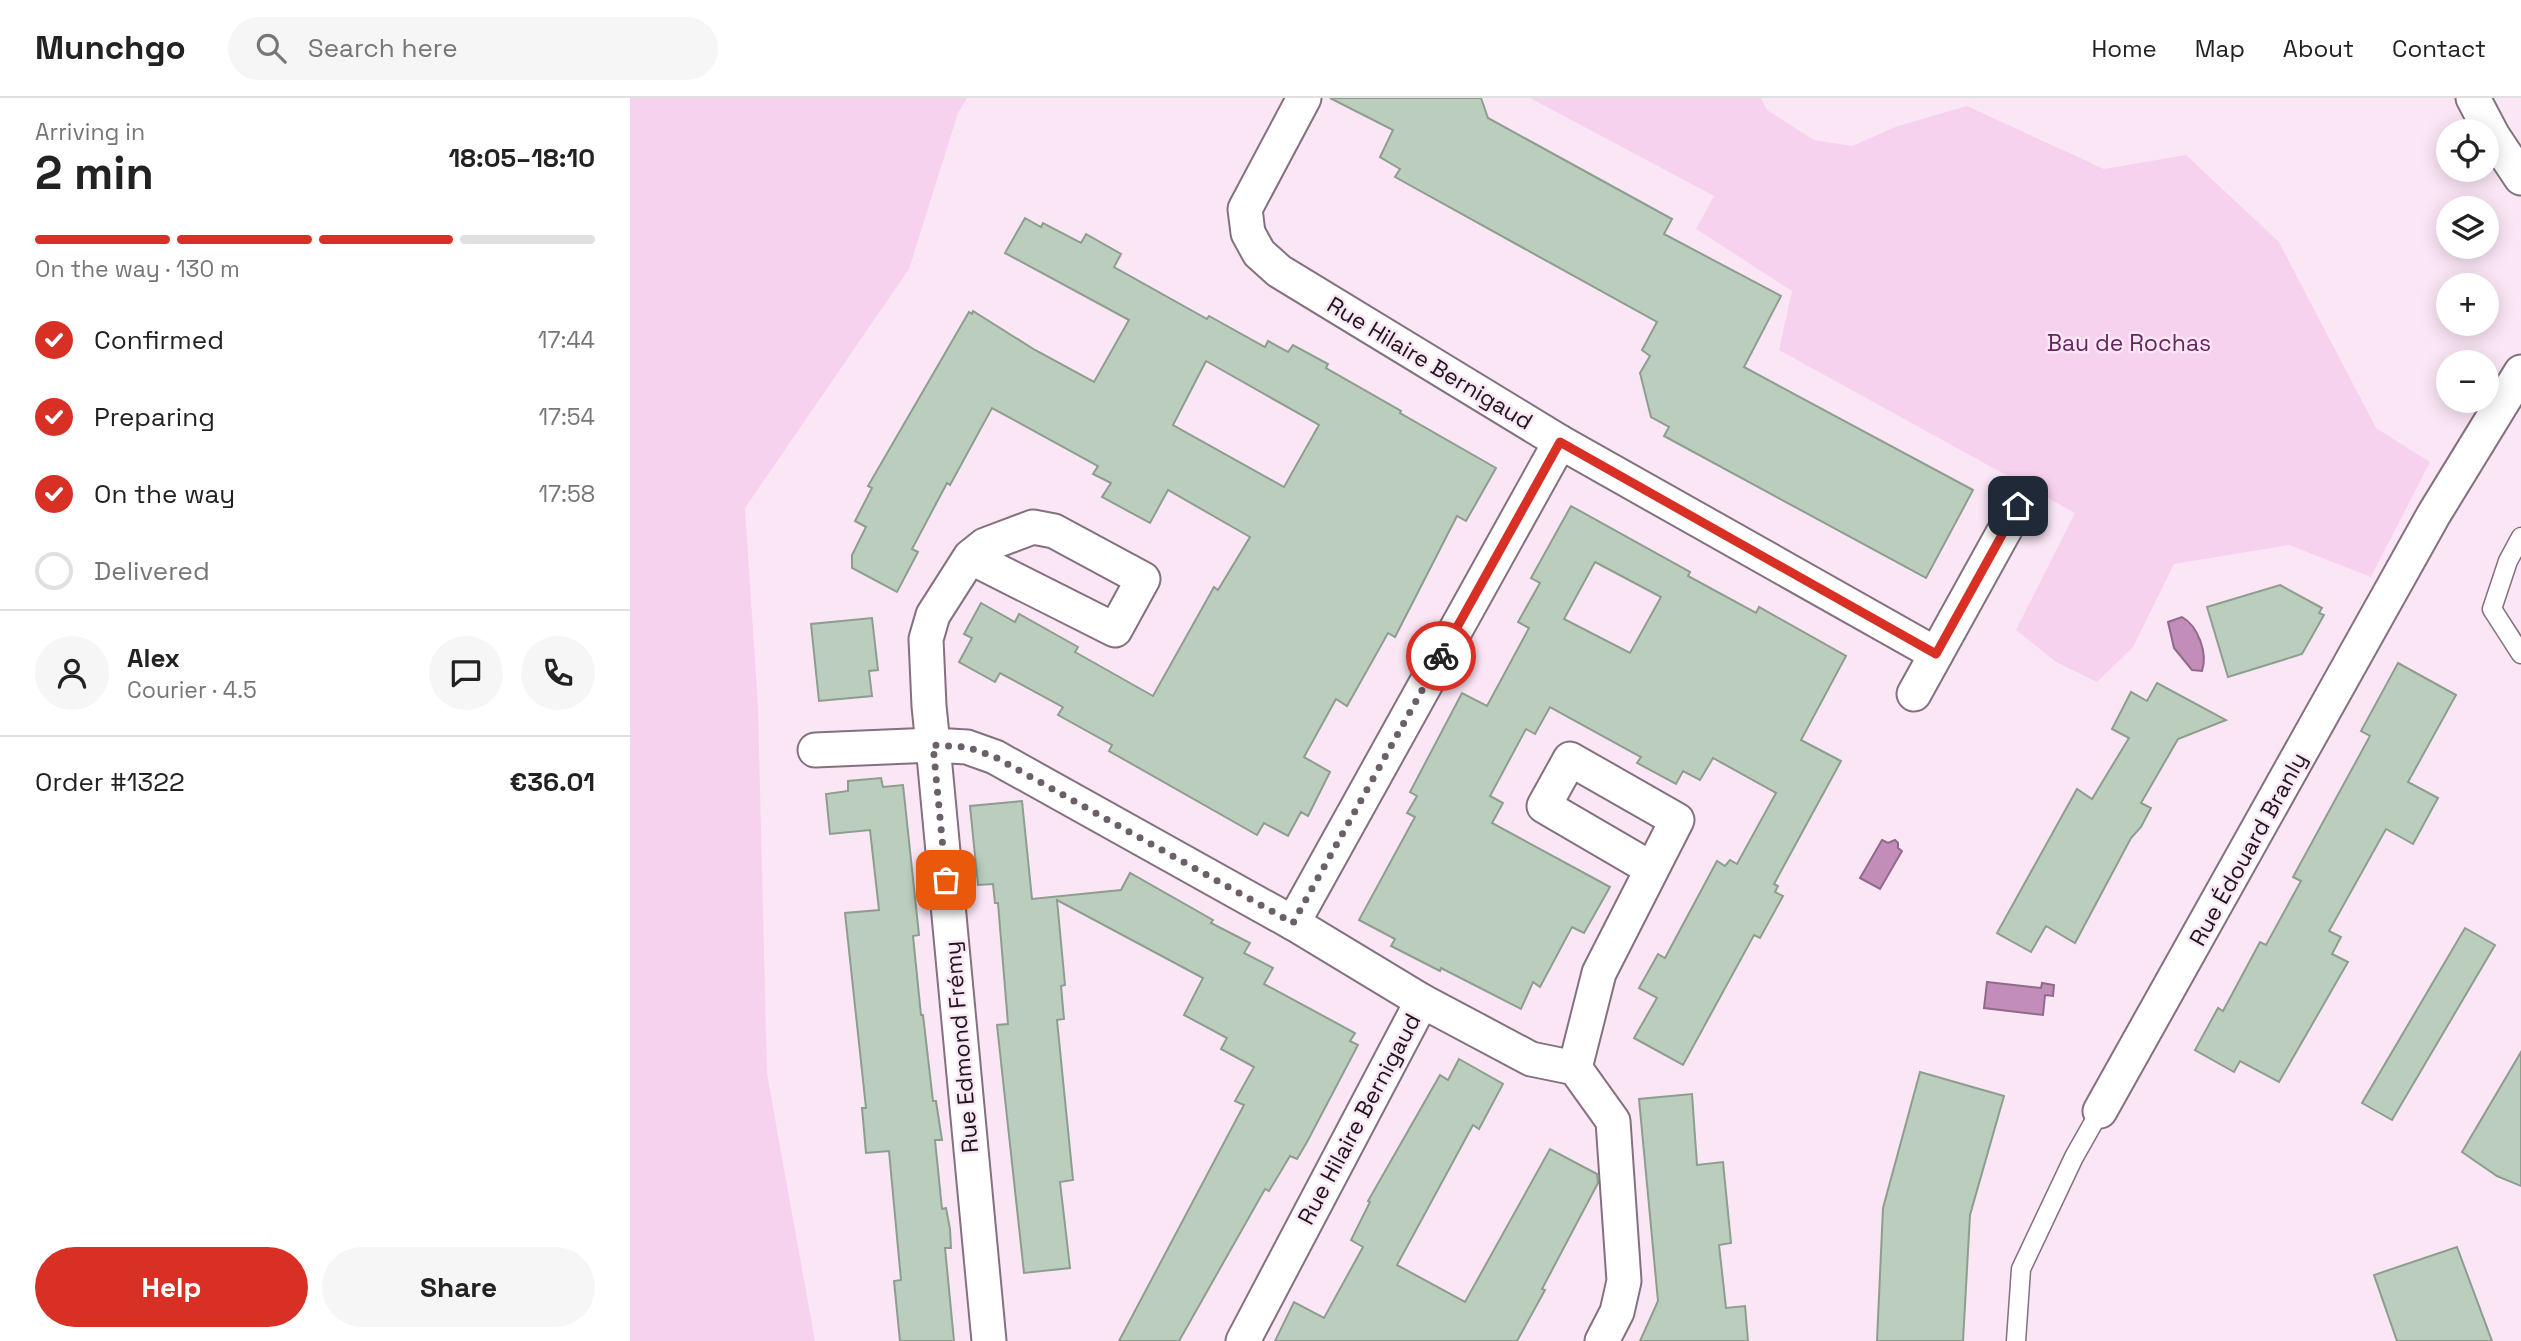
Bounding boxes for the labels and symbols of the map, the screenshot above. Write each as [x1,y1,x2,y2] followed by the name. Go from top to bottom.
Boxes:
[1322,290,1538,436] street label: Rue Hilaire Bernigaud
[2047,328,2211,358] park label: Bau de Rochas
[1988,476,2048,536] pin
[1406,621,1476,691] courier
[2182,747,2314,951] street label: Rue Édouard Branly
[916,850,976,910] pin
[937,940,985,1154] street label: Rue Edmond Frémy
[1291,1008,1427,1230] street label: Rue Hilaire Bernigaud

